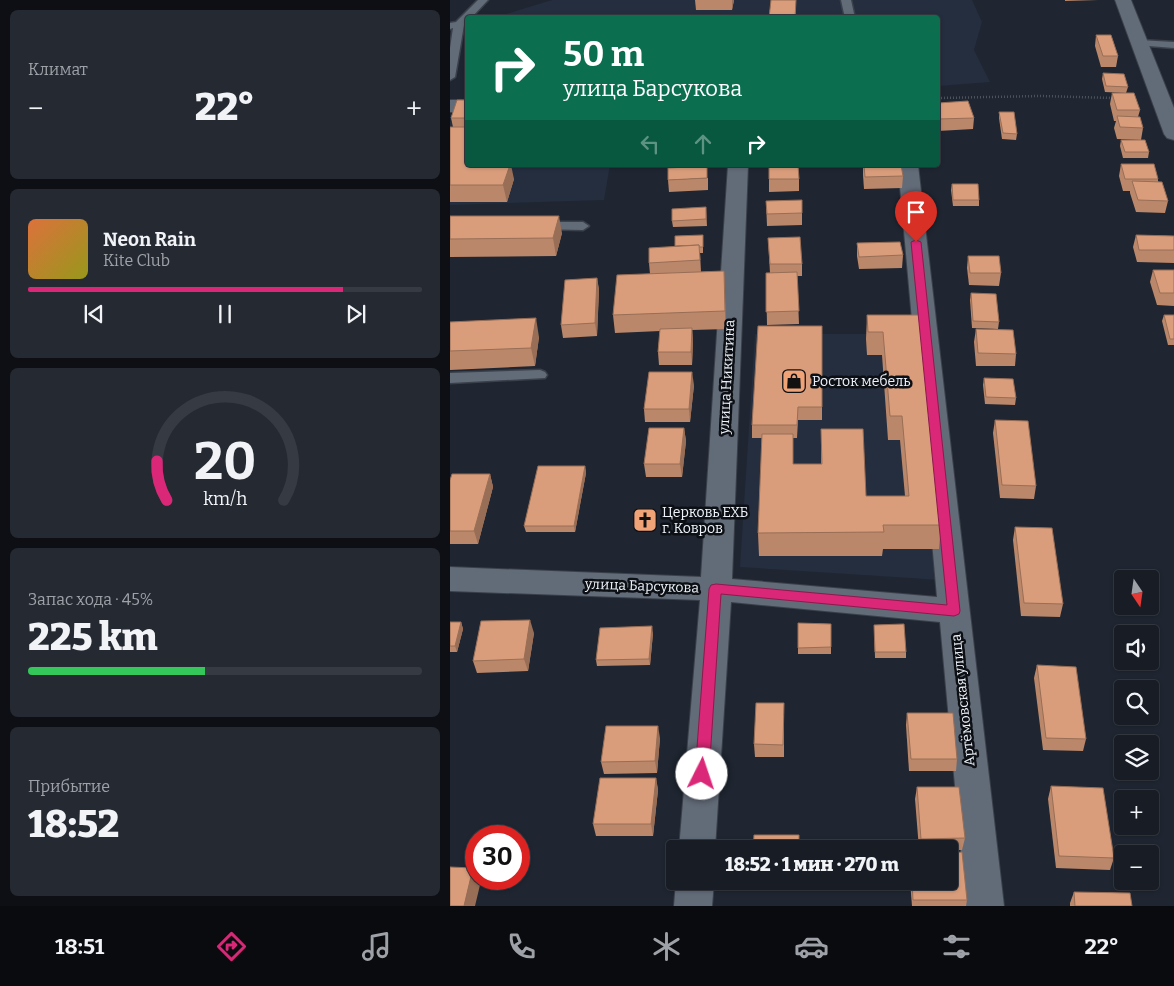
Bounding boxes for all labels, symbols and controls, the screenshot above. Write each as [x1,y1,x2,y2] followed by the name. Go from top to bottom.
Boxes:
[563,33,644,75] text: 50 m
[480,35,545,100] icon: right
[28,60,88,79] text: Климат
[563,75,742,102] text: улица Барсукова
[195,84,255,130] text: 22°
[28,92,43,125] text: −
[406,92,422,125] text: +
[636,130,664,158] icon: left
[689,130,717,158] icon: ahead
[742,130,770,158] icon: right
[895,191,937,242] pin
[902,198,930,226] icon: arrive
[103,228,196,251] text: Neon Rain
[103,251,170,270] text: Kite Club
[80,300,108,328] icon: previous
[211,300,239,328] icon: pause
[342,300,370,328] icon: next
[715,319,739,436] street label: улица Никитина
[781,368,807,394] shop icon: Росток мебель
[812,373,910,390] place label: Росток мебель
[194,430,256,493] text: 20
[203,488,247,510] text: km/h
[662,504,748,537] place label: Церковь ЕХБ г. Ковров
[632,507,658,533] church icon: Церковь ЕХБ г. Ковров
[1114,570,1159,615] north arrow
[1114,570,1159,890] map controls
[584,575,700,596] street label: улица Барсукова
[28,590,153,609] text: Запас хода · 45%
[28,614,158,660] text: 225 km
[1114,625,1159,670] button: sound
[948,633,978,767] street label: Артёмовская улица
[1114,680,1159,725] button: search
[1114,735,1159,780] button: layers
[675,747,727,799] position arrow
[28,777,110,796] text: Прибытие
[1114,790,1159,835] button: +
[28,801,119,847] text: 18:52
[465,825,530,890] speed limit sign: 30
[1114,845,1159,890] button: −
[725,853,899,876] text: 18:52 · 1 мин · 270 m
[214,929,249,964] icon: directions
[359,929,394,964] icon: music
[504,929,539,964] icon: phone
[649,929,684,964] icon: climate
[794,929,829,964] icon: car
[939,929,974,964] icon: filters
[55,933,104,960] text: 18:51
[1084,933,1119,960] text: 22°

